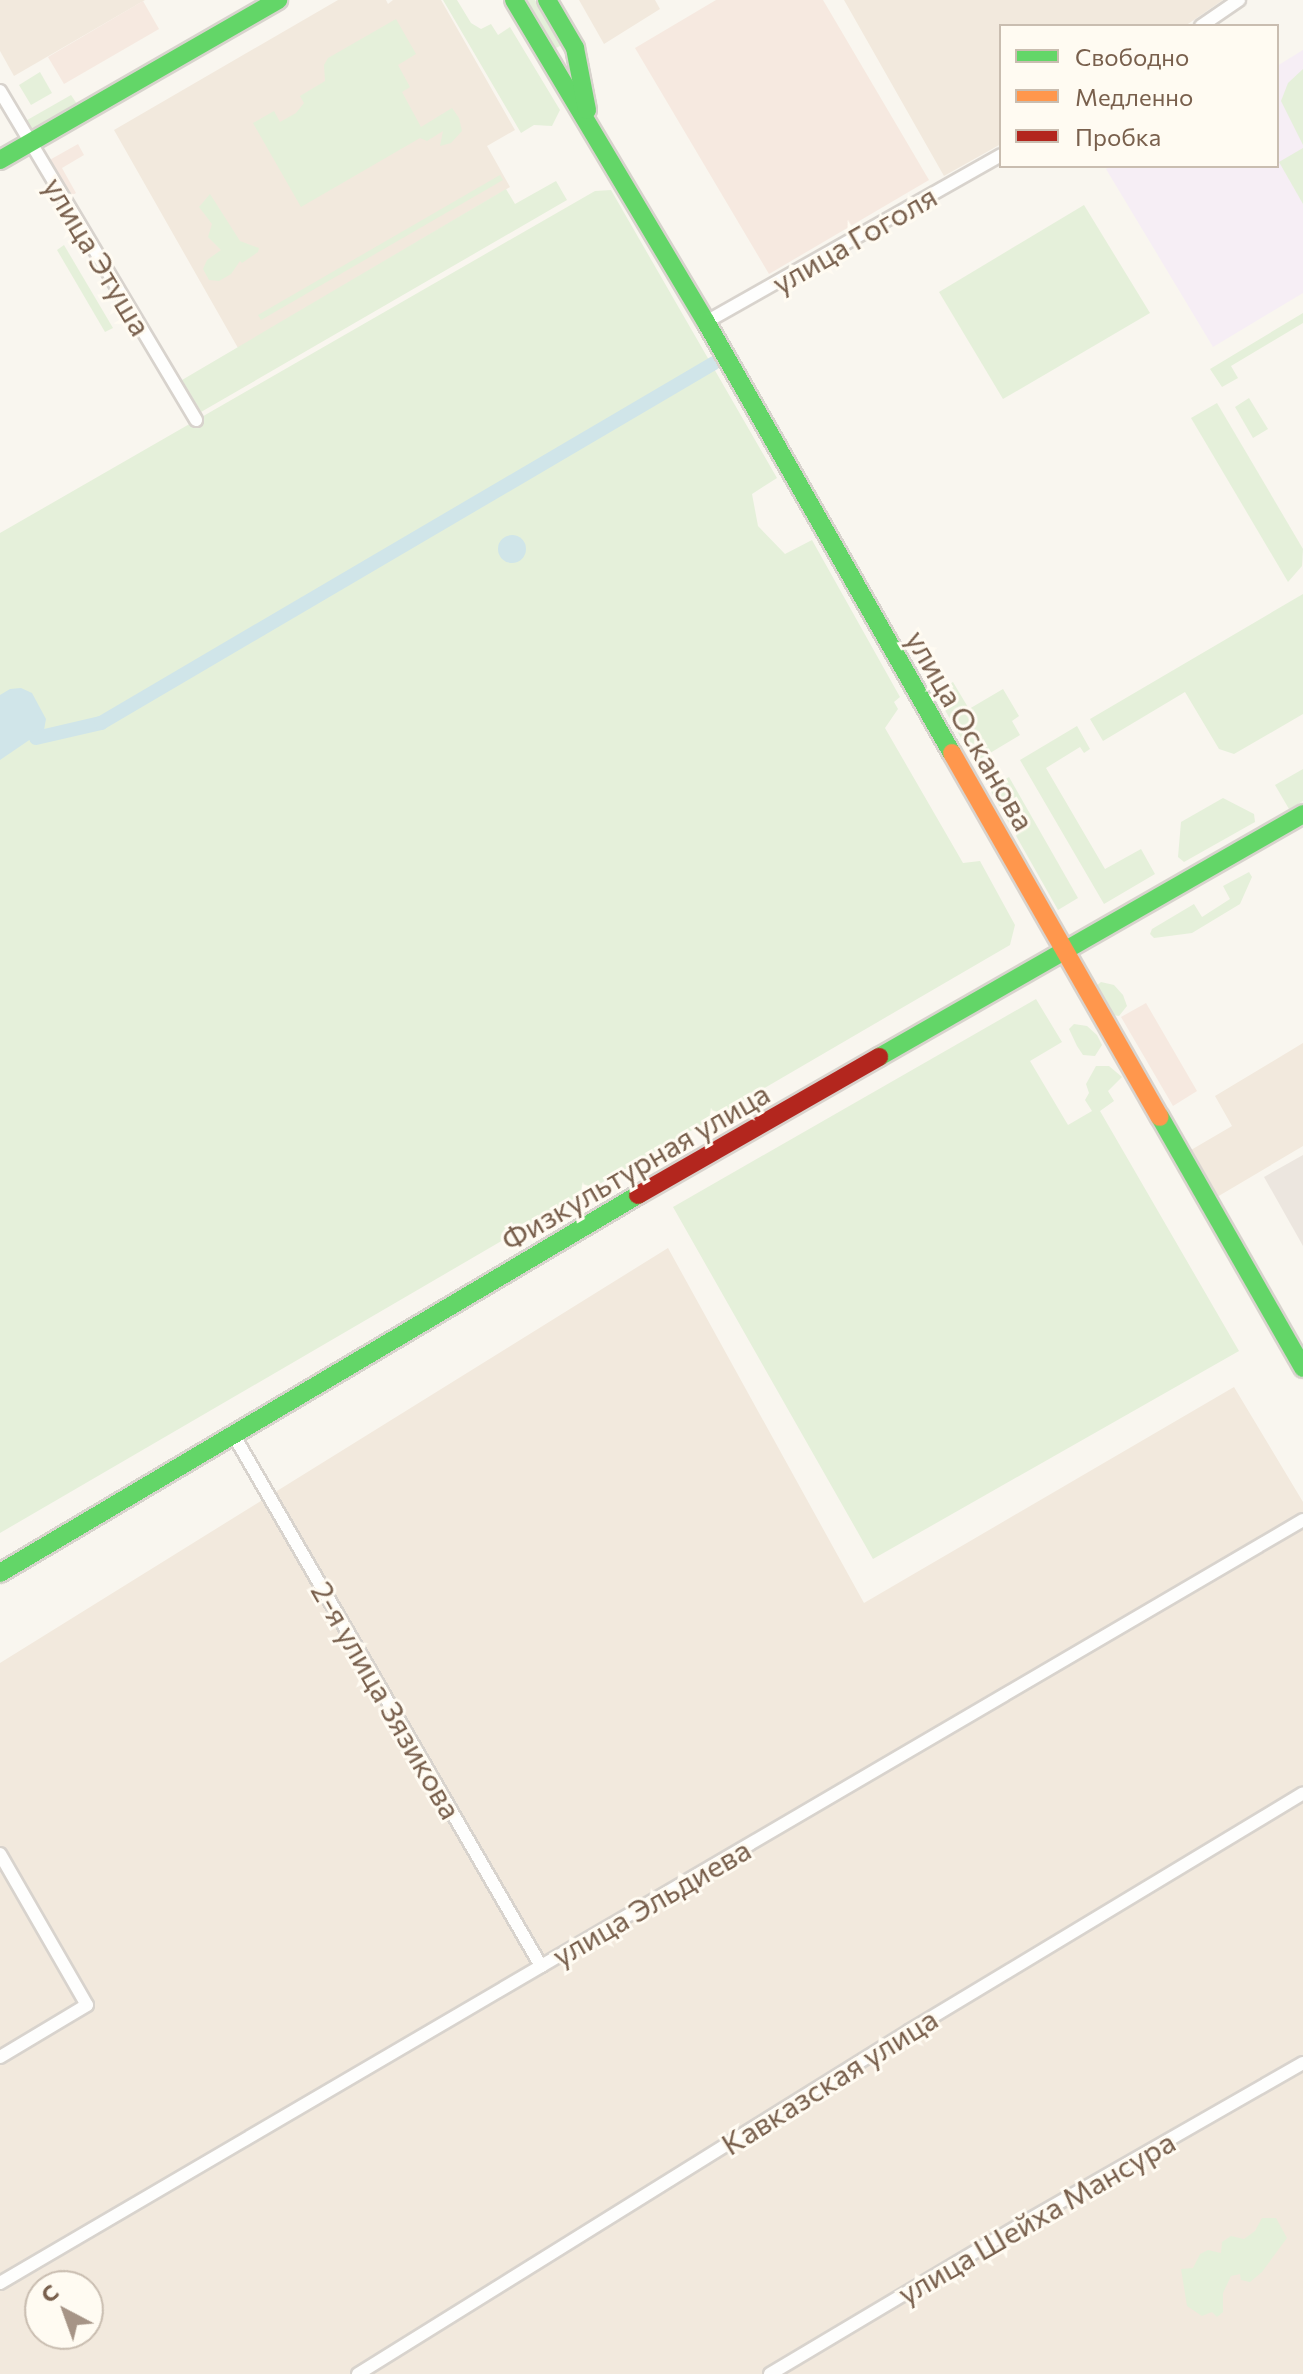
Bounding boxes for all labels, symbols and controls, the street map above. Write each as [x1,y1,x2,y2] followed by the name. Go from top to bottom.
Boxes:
[999,24,1279,168] legend
[1075,42,1189,71] text: Свободно
[1075,82,1193,111] text: Медленно
[1075,122,1161,151] text: Пробка
[37,170,159,342] street label: улица Этуша
[765,177,943,301] street label: улица Гоголя
[899,623,1043,837] street label: улица Осканова
[495,1074,775,1258] street label: Физкультурная улица
[304,1575,470,1825] street label: 2-я улица Зязикова
[546,1831,756,1973] street label: улица Эльдиева
[714,2000,944,2162] street label: Кавказская улица
[891,2123,1181,2311] street label: улица Шейха Мансура
[24,2270,104,2350] north arrow
[35,2278,64,2308] text: С

